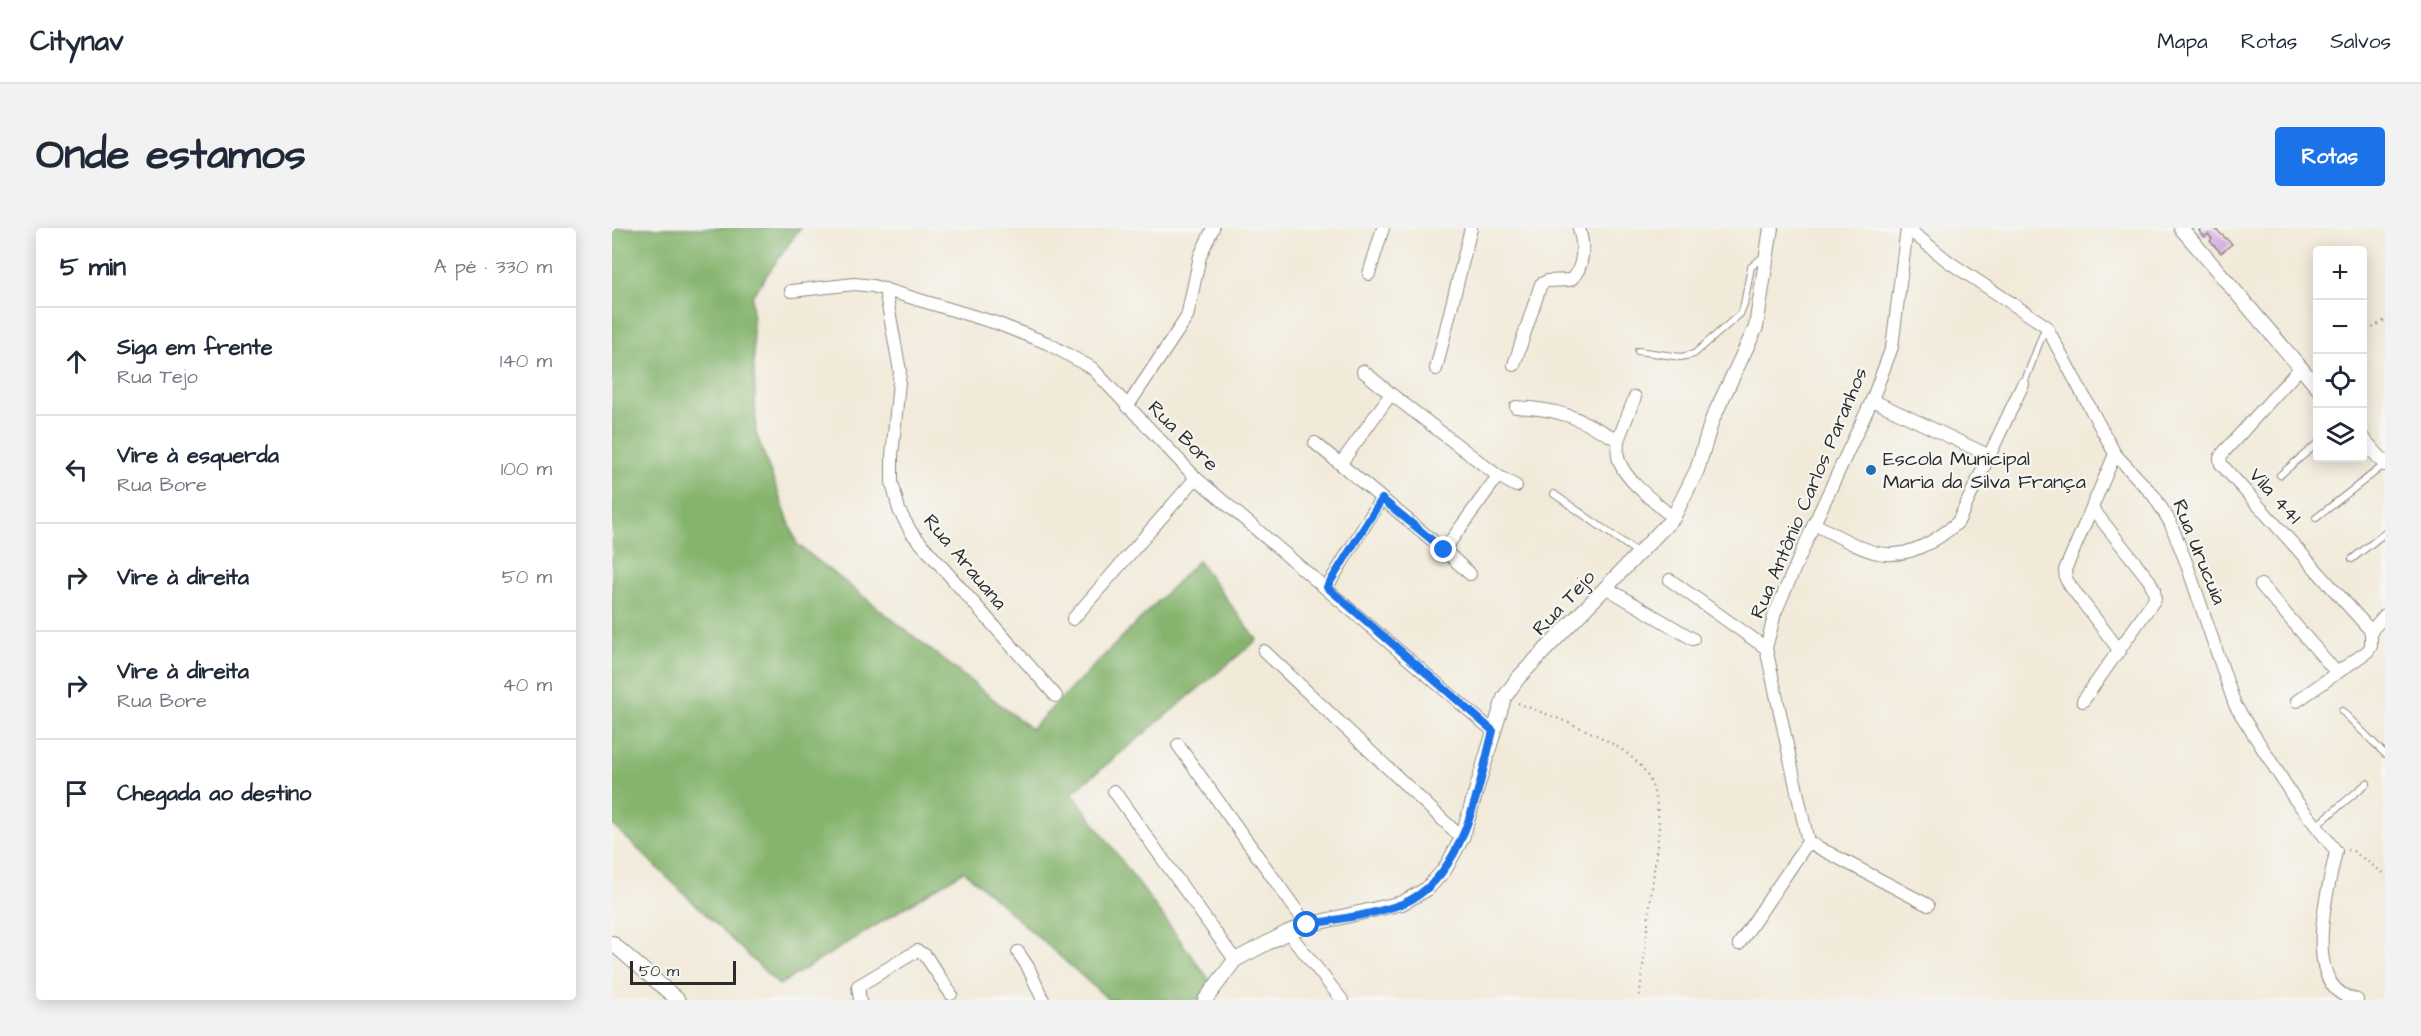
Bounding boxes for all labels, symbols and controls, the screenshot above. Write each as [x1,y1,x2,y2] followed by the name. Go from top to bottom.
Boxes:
[30,22,124,61] text: Citynav
[2157,27,2208,56] text: Mapa
[2241,27,2297,56] text: Rotas
[2330,27,2391,56] text: Salvos
[36,127,306,185] text: Onde estamos
[2275,127,2385,186] button: Rotas
[2313,246,2367,462] map controls
[2313,246,2367,300] button: +
[60,249,126,285] text: 5 min
[434,253,552,281] text: A pé · 330 m
[2313,300,2367,354] button: −
[117,332,273,363] text: Siga em frente
[60,345,93,378] icon: ahead
[500,347,552,375] text: 140 m
[2313,354,2367,408] button: locate
[117,363,198,391] text: Rua Tejo
[1743,363,1875,623] street label: Rua Antônio Carlos Paranhos
[1141,394,1225,478] street label: Rua Bore
[2313,408,2367,462] button: layers
[117,440,279,471] text: Vire à esquerda
[1883,445,2086,496] place label: Escola Municipal Maria da Silva França
[60,453,93,486] icon: left
[501,455,552,483] text: 100 m
[2242,462,2308,530] street label: Vila 441
[1864,463,1878,477] marker: Escola Municipal Maria da Silva França
[117,471,207,499] text: Rua Bore
[2165,495,2233,609] street label: Rua Urucuia
[917,508,1013,616] street label: Rua Arauana
[1430,536,1456,562] route end
[60,561,93,594] icon: right
[117,562,249,593] text: Vire à direita
[502,563,552,591] text: 50 m
[1526,564,1602,642] street label: Rua Tejo
[117,656,249,687] text: Vire à direita
[60,669,93,702] icon: right
[502,671,552,699] text: 40 m
[117,687,207,715] text: Rua Bore
[60,777,93,810] icon: arrive
[117,778,311,809] text: Chegada ao destino
[1293,911,1319,937] route start
[630,958,736,986] scale bar
[639,960,679,982] text: 50 m

